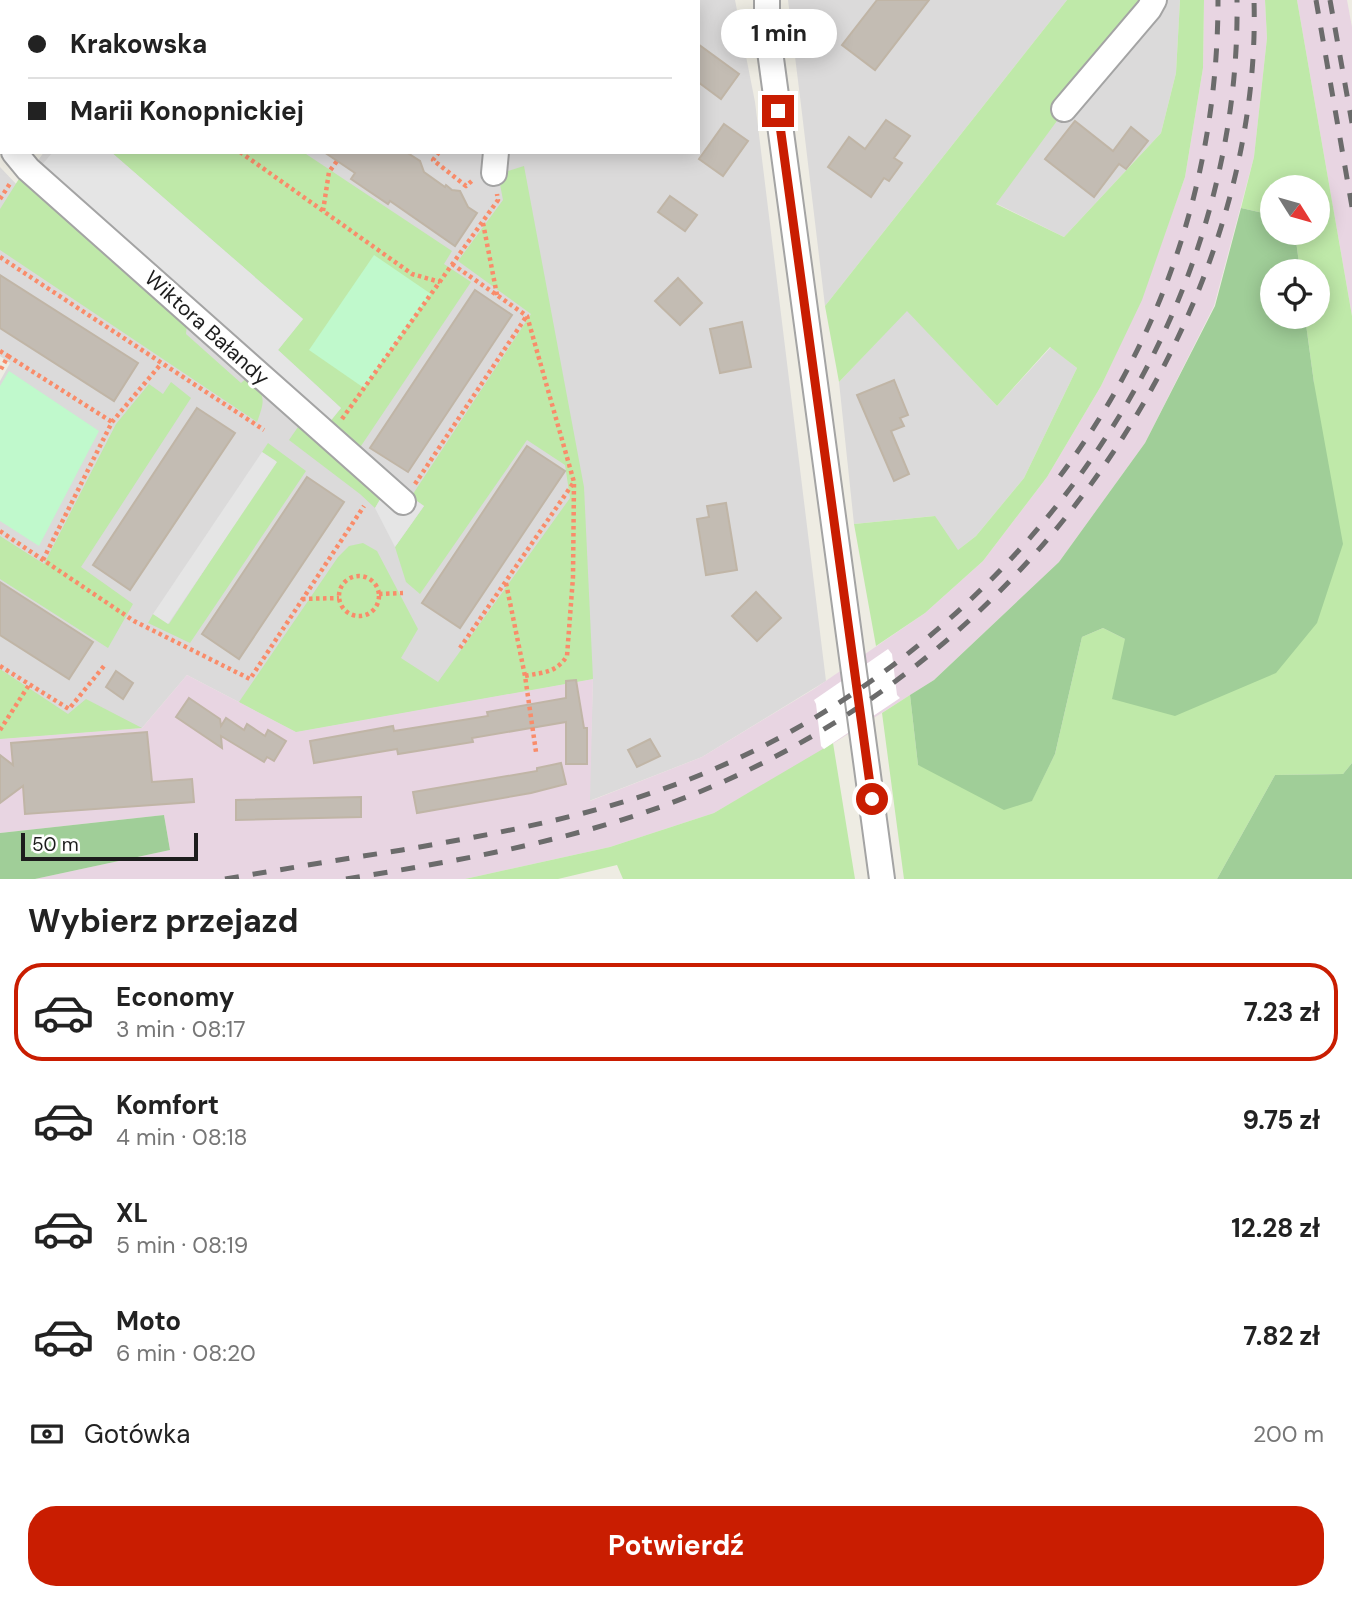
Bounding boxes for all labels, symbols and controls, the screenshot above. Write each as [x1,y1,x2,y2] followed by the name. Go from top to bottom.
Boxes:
[720,10,836,58] callout: 1 min
[751,18,807,48] text: 1 min
[70,27,207,61] text: Krakowska
[70,94,304,128] text: Marii Konopnickiej
[762,95,794,127] route end
[1260,175,1330,245] north arrow
[1260,175,1330,329] map controls
[1260,259,1330,329] button: locate
[139,264,276,392] street label: Wiktora Bałandy
[856,783,888,815] route start
[21,830,198,862] scale bar
[32,832,79,857] text: 50 m
[28,900,298,942] text: Wybierz przejazd
[116,980,234,1014] text: Economy
[32,981,95,1044] icon: car
[1244,995,1320,1029] text: 7.23 zł
[116,1014,246,1044] text: 3 min · 08:17
[116,1088,219,1122] text: Komfort
[32,1089,95,1152] icon: car
[1242,1103,1320,1137] text: 9.75 zł
[116,1122,248,1152] text: 4 min · 08:18
[116,1196,148,1230] text: XL
[32,1197,95,1260] icon: car
[1231,1211,1320,1245] text: 12.28 zł
[116,1230,248,1260] text: 5 min · 08:19
[116,1304,181,1338] text: Moto
[32,1305,95,1368] icon: car
[1243,1319,1320,1353] text: 7.82 zł
[116,1338,256,1368] text: 6 min · 08:20
[28,1415,66,1453] icon: cash
[84,1417,190,1451] text: Gotówka
[1253,1419,1324,1449] text: 200 m
[28,1506,1324,1586] button: Potwierdź

